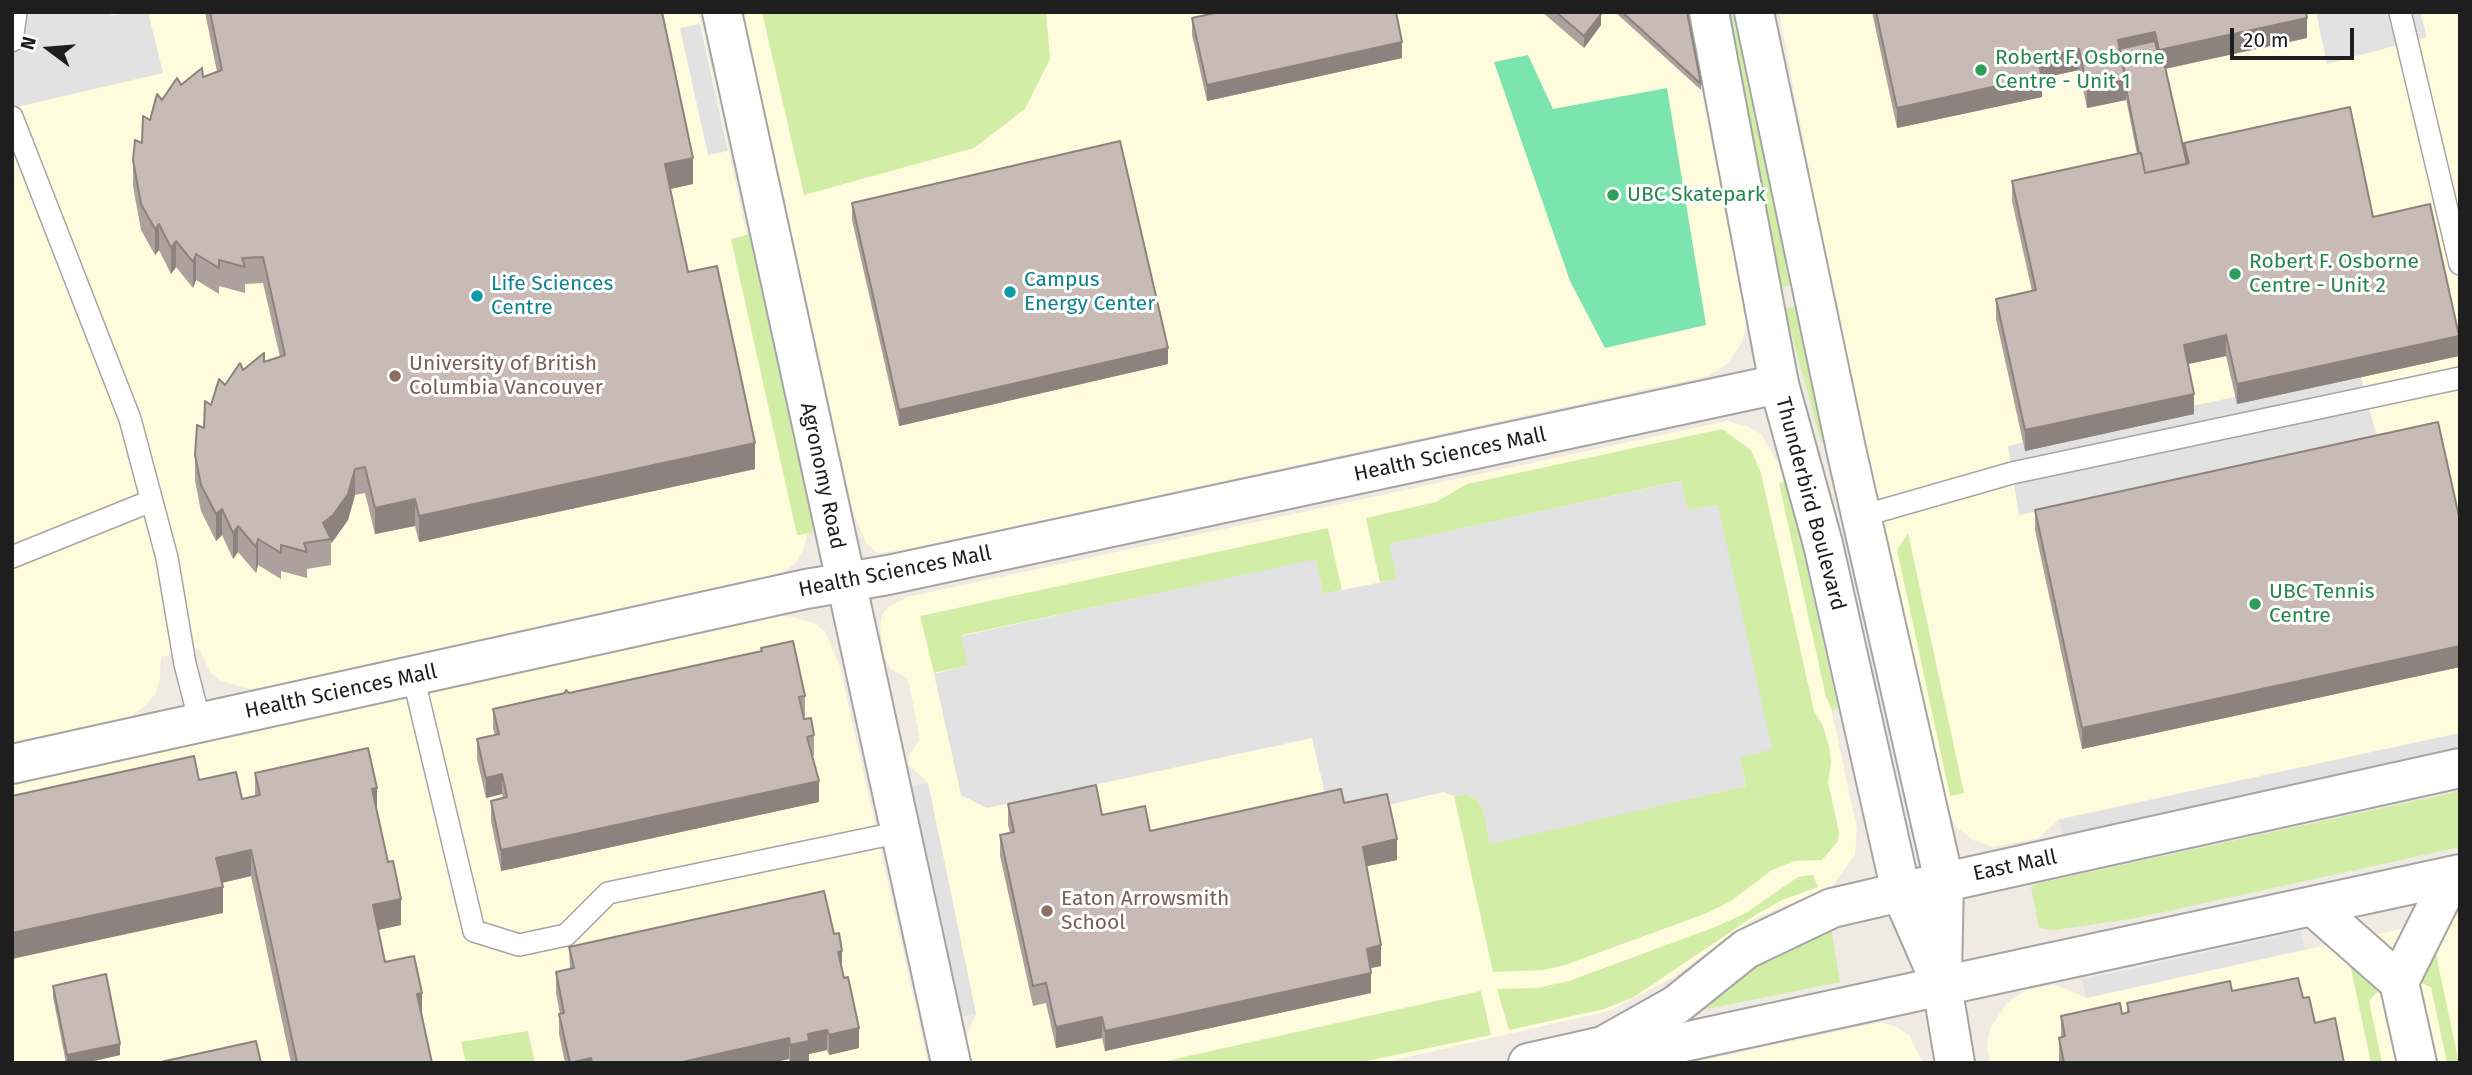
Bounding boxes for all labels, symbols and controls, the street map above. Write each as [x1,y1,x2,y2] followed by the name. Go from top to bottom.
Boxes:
[14,14,84,84] north arrow
[2234,14,2358,58] scale bar
[2243,27,2289,53] text: 20 m
[16,34,41,52] text: N
[1995,45,2165,95] place label: Robert F. Osborne Centre - Unit 1
[1973,62,1989,78] marker: Robert F. Osborne Centre - Unit 1
[1627,182,1766,208] place label: UBC Skatepark
[1605,187,1621,203] marker: UBC Skatepark
[2249,249,2419,299] place label: Robert F. Osborne Centre - Unit 2
[2227,266,2243,282] marker: Robert F. Osborne Centre - Unit 2
[1024,267,1155,317] place label: Campus Energy Center
[491,271,613,321] place label: Life Sciences Centre
[1002,284,1018,300] marker: Campus Energy Center
[469,288,485,304] marker: Life Sciences Centre
[409,351,603,401] place label: University of British Columbia Vancouver
[387,368,403,384] marker: University of British Columbia Vancouver
[1769,395,1851,613] street label: Thunderbird Boulevard
[794,400,850,552] street label: Agronomy Road
[1352,422,1548,488] street label: Health Sciences Mall
[797,541,993,603] street label: Health Sciences Mall
[2269,579,2374,629] place label: UBC Tennis Centre
[2247,596,2263,612] marker: UBC Tennis Centre
[243,659,439,725] street label: Health Sciences Mall
[1971,845,2059,887] street label: East Mall
[1061,886,1229,936] place label: Eaton Arrowsmith School
[1039,903,1055,919] marker: Eaton Arrowsmith School

